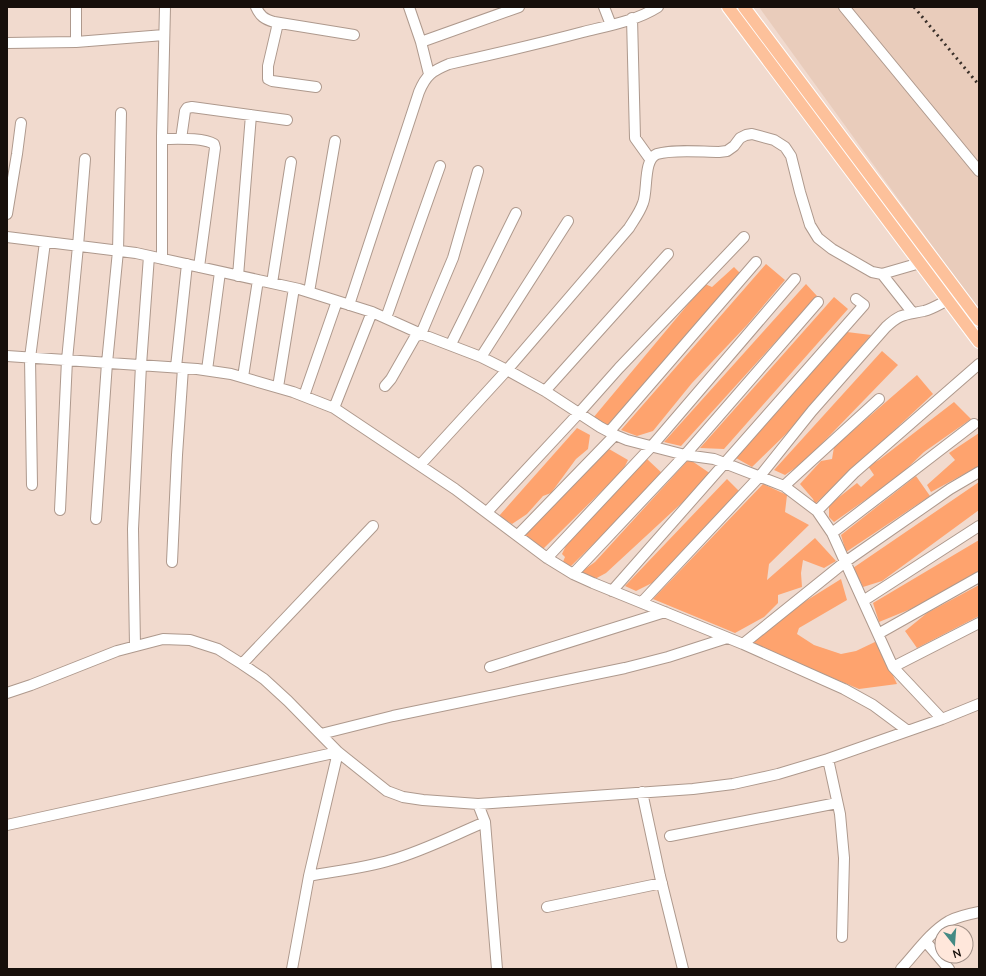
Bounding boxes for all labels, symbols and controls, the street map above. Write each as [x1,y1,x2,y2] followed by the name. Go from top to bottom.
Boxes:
[934,924,974,964] north arrow
[951,945,963,961] text: N

